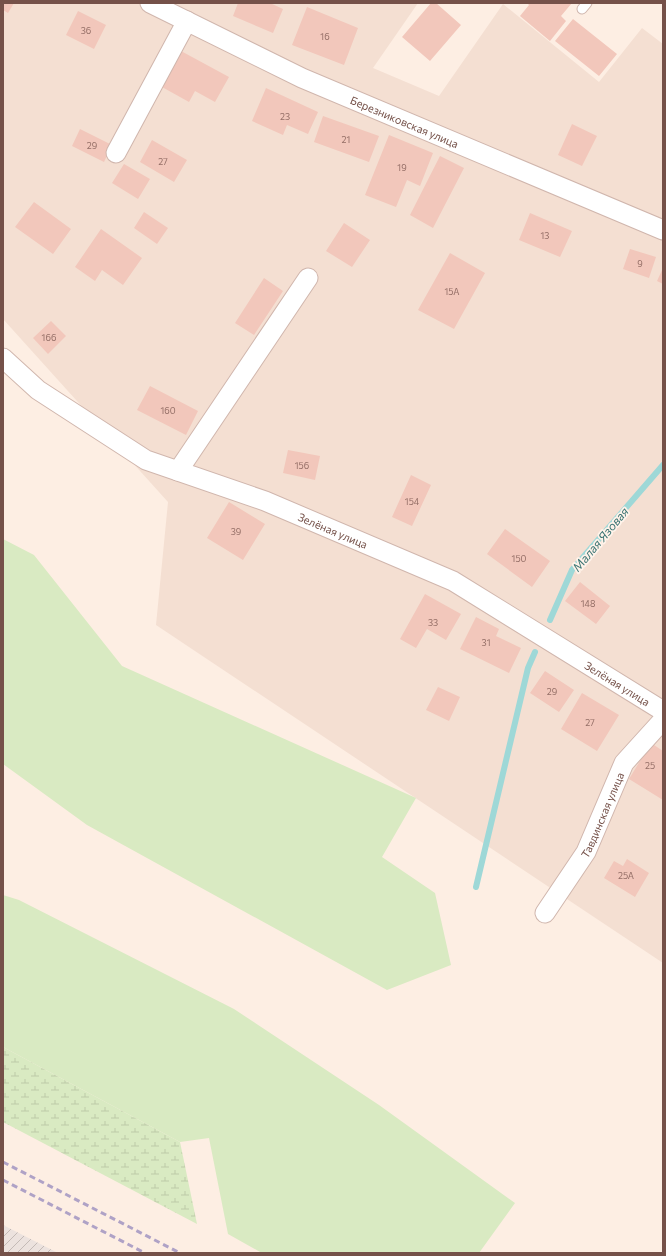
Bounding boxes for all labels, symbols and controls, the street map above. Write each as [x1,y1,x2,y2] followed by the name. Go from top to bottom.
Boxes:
[81,25,91,36] house number: 36
[320,31,330,42] house number: 16
[349,93,461,150] street label: Березниковская улица
[280,111,290,122] house number: 23
[342,134,350,145] house number: 21
[87,140,97,151] house number: 29
[158,156,168,167] house number: 27
[397,162,407,173] house number: 19
[541,230,549,241] house number: 13
[637,258,643,269] house number: 9
[444,286,460,297] house number: 15А
[42,332,56,343] house number: 166
[160,405,176,416] house number: 160
[295,460,309,471] house number: 156
[405,496,420,507] house number: 154
[569,504,631,574] water label: Малая Язовая
[296,509,370,551] street label: Зелёная улица
[231,526,241,537] house number: 39
[512,553,527,564] house number: 150
[581,598,595,609] house number: 148
[428,617,438,628] house number: 33
[482,637,490,648] house number: 31
[583,658,653,708] street label: Зелёная улица
[547,686,557,697] house number: 29
[585,717,595,728] house number: 27
[645,760,655,771] house number: 25
[578,770,626,860] street label: Тавдинская улица
[618,870,634,881] house number: 25А

